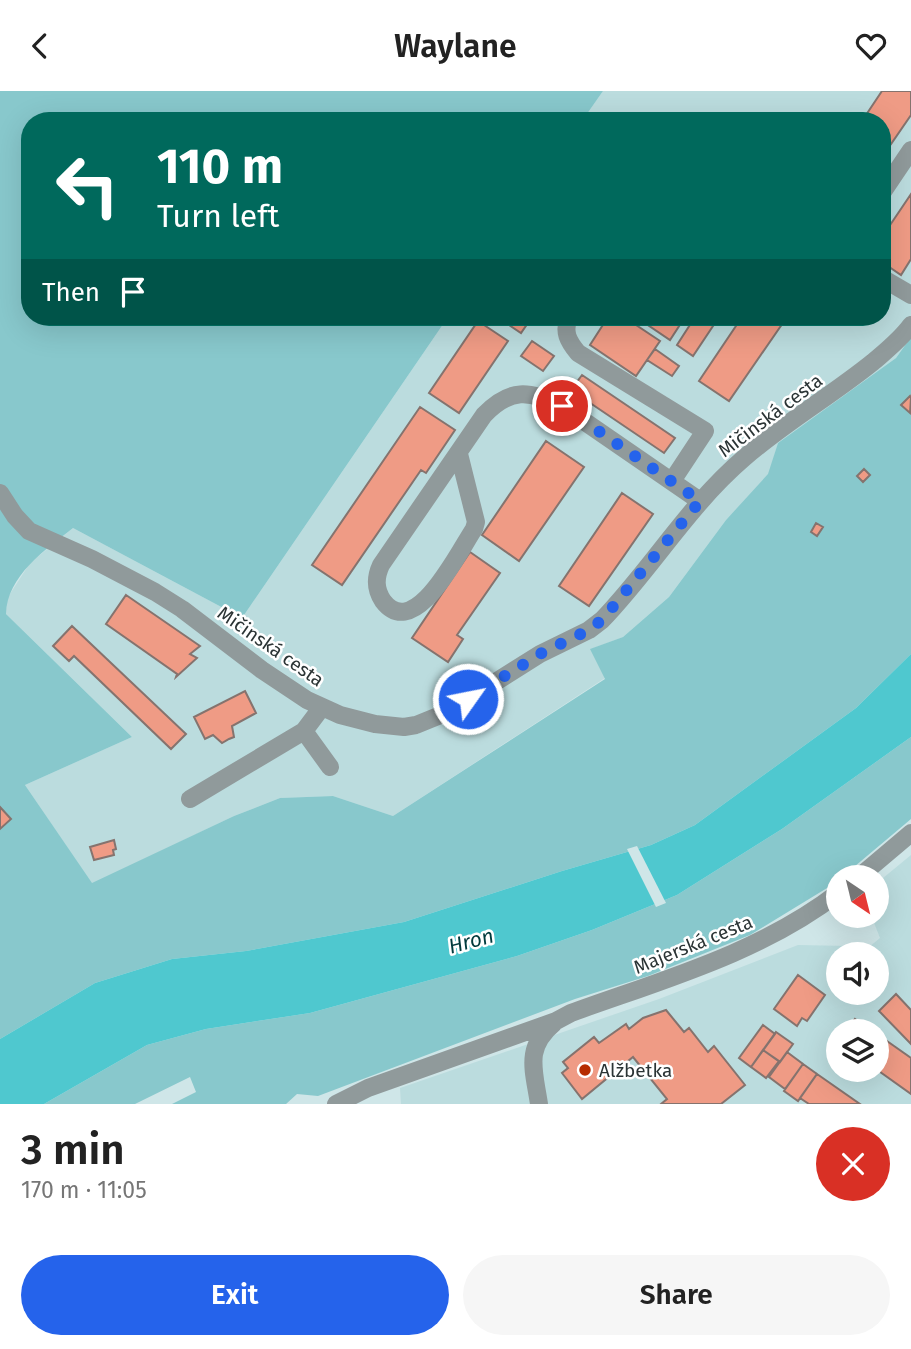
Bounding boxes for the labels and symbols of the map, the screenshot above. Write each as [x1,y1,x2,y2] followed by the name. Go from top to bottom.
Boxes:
[714,369,827,462] street label: Mičinská cesta
[532,376,592,436] pin
[213,601,328,692] street label: Mičinská cesta
[431,662,505,736] position arrow
[826,865,889,927] north arrow
[630,910,756,979] street label: Majerská cesta
[445,923,497,959] water label: Hron
[599,1059,672,1082] place label: Alžbetka
[577,1062,593,1078] marker: Alžbetka

